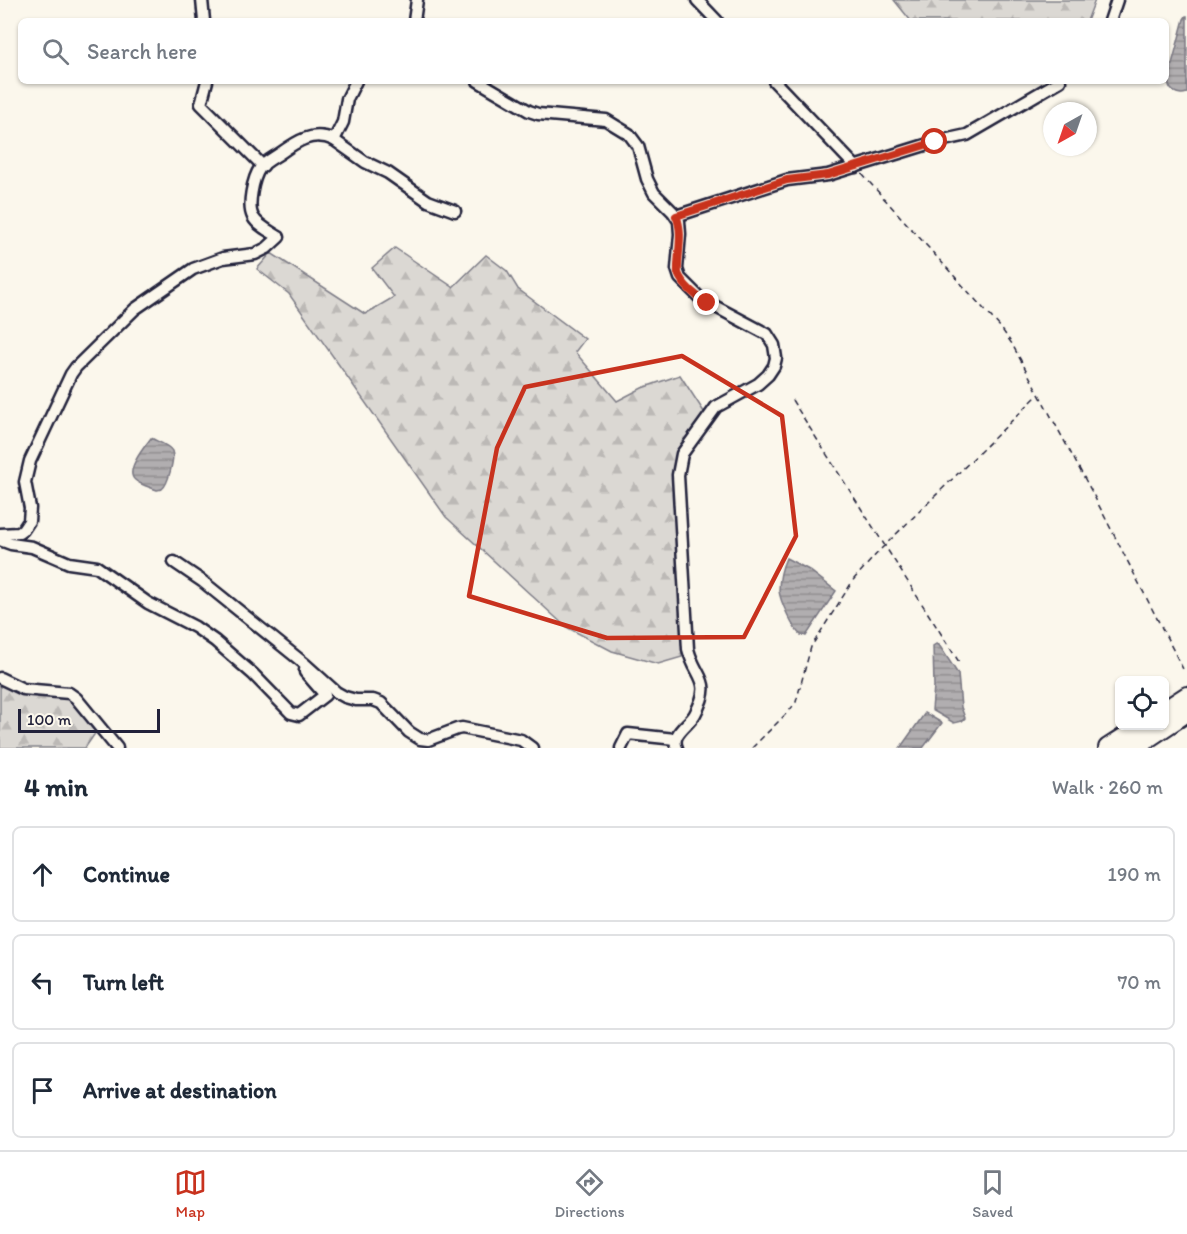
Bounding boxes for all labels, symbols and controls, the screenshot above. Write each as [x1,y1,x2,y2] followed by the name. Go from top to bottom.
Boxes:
[18,18,1169,84] search box
[39,35,72,68] icon: search
[87,38,197,65] text: Search here
[1043,102,1097,156] north arrow
[921,128,947,154] route start
[693,289,719,315] route end
[1115,676,1169,730] map controls
[1115,676,1169,730] button: locate
[18,706,160,734] scale bar
[27,710,71,729] text: 100 m
[24,771,88,803] text: 4 min
[1052,775,1163,799] text: Walk · 260 m
[26,858,59,891] icon: ahead
[83,861,170,888] text: Continue
[1108,862,1161,886] text: 190 m
[26,966,59,999] icon: left
[83,969,164,996] text: Turn left
[1117,970,1161,994] text: 70 m
[26,1074,59,1107] icon: arrive
[83,1077,277,1104] text: Arrive at destination
[174,1166,207,1221] tab: Map
[554,1166,625,1221] tab: Directions
[972,1166,1013,1221] tab: Saved

